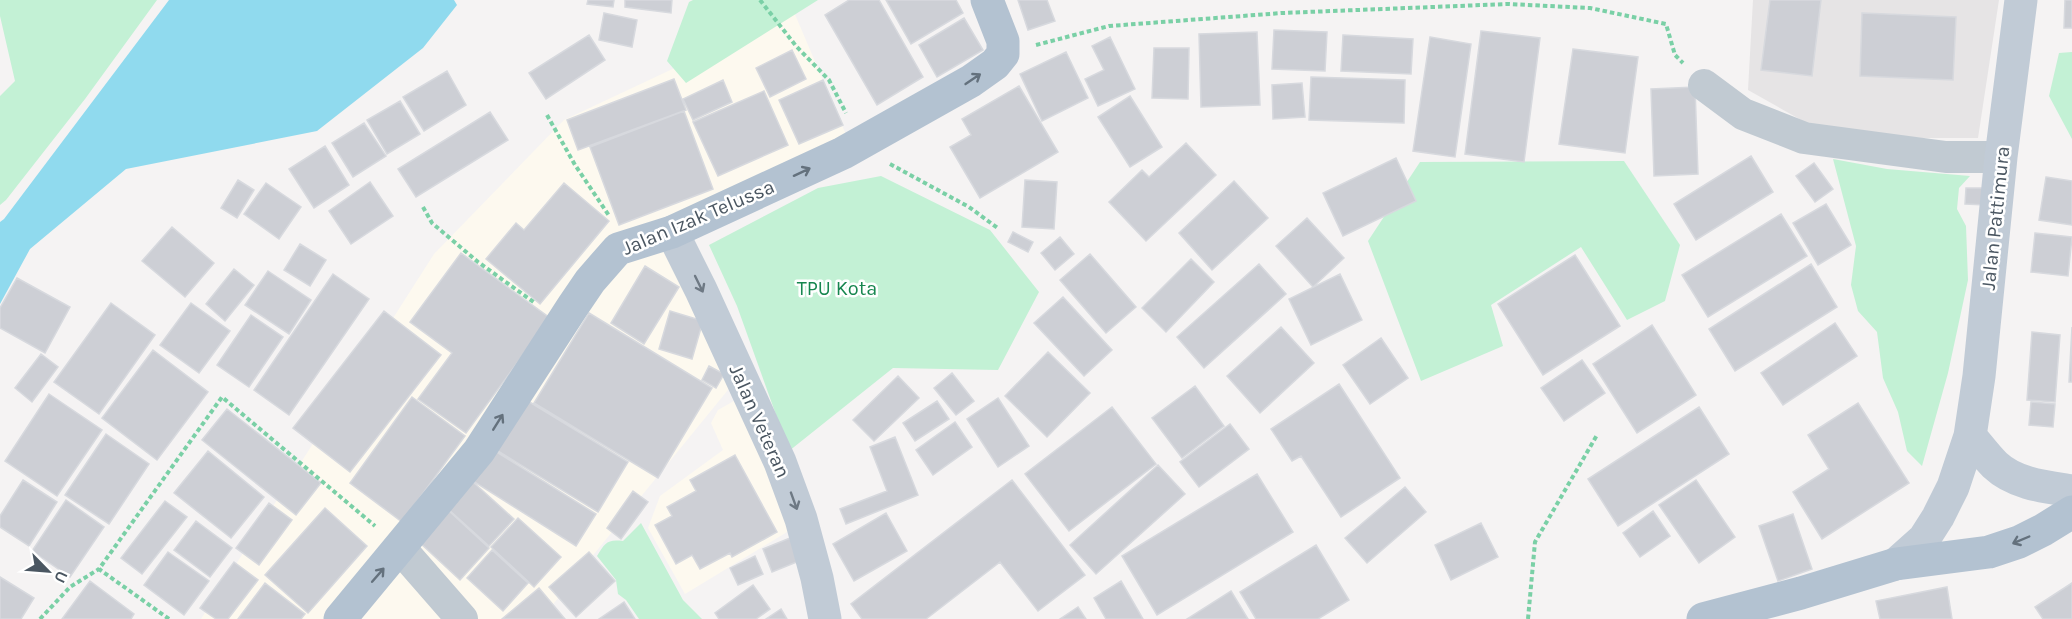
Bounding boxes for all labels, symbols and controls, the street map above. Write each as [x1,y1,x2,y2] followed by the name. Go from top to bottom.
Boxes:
[964,73,981,85] one-way arrow
[1976,145,2014,291] street label: Jalan Pattimura
[792,166,810,178] one-way arrow
[619,175,778,260] street label: Jalan Izak Telussa
[693,275,705,293] one-way arrow
[797,277,877,300] park label: TPU Kota
[724,361,795,481] street label: Jalan Veteran
[492,413,505,430] one-way arrow
[790,491,801,510] one-way arrow
[2013,535,2031,546] one-way arrow
[18,541,78,601] north arrow
[50,568,72,586] text: U
[371,568,385,583] one-way arrow

